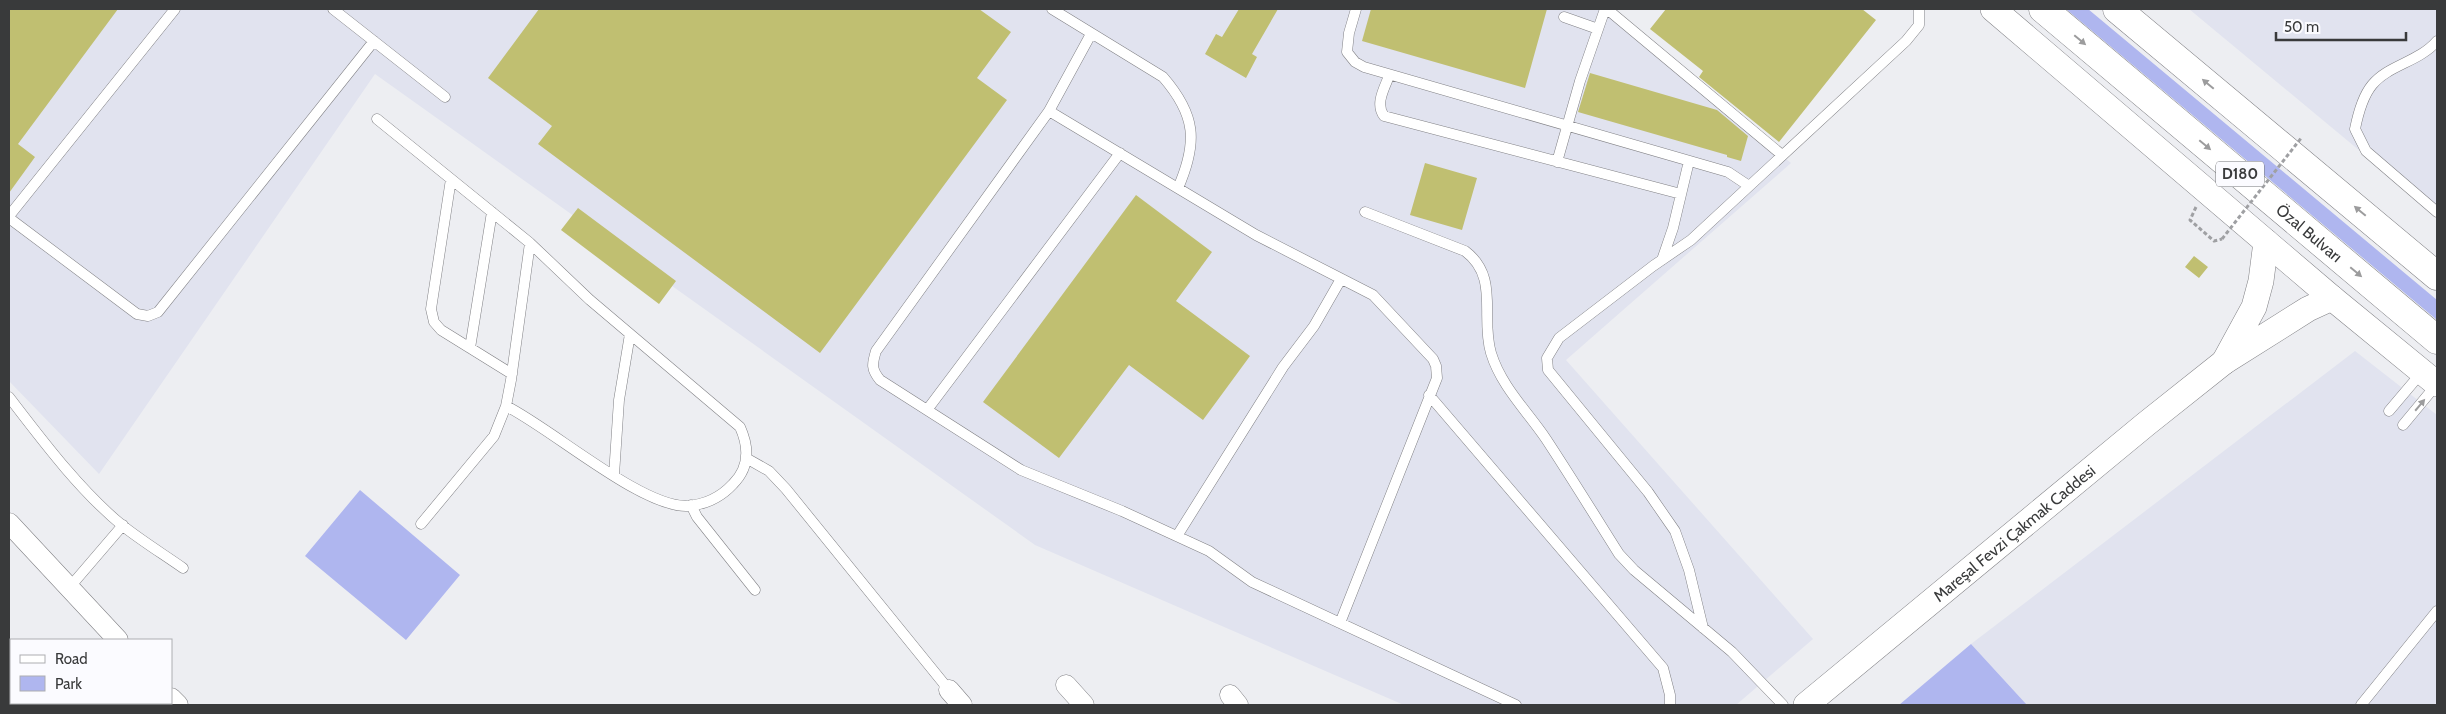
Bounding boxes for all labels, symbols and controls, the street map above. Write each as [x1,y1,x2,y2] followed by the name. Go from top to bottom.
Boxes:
[2276,10,2406,42] scale bar
[2284,18,2319,36] text: 50 m
[2074,34,2086,46] one-way arrow
[2202,79,2215,90] one-way arrow
[2198,139,2211,150] one-way arrow
[2216,162,2264,186] road number: D180
[2273,200,2346,266] street label: Özal Bulvarı
[2354,205,2366,217] one-way arrow
[2349,266,2362,277] one-way arrow
[2414,399,2426,411] one-way arrow
[1929,461,2099,605] street label: Mareşal Fevzi Çakmak Caddesi
[10,639,172,704] legend
[55,650,88,668] text: Road
[55,675,82,693] text: Park

